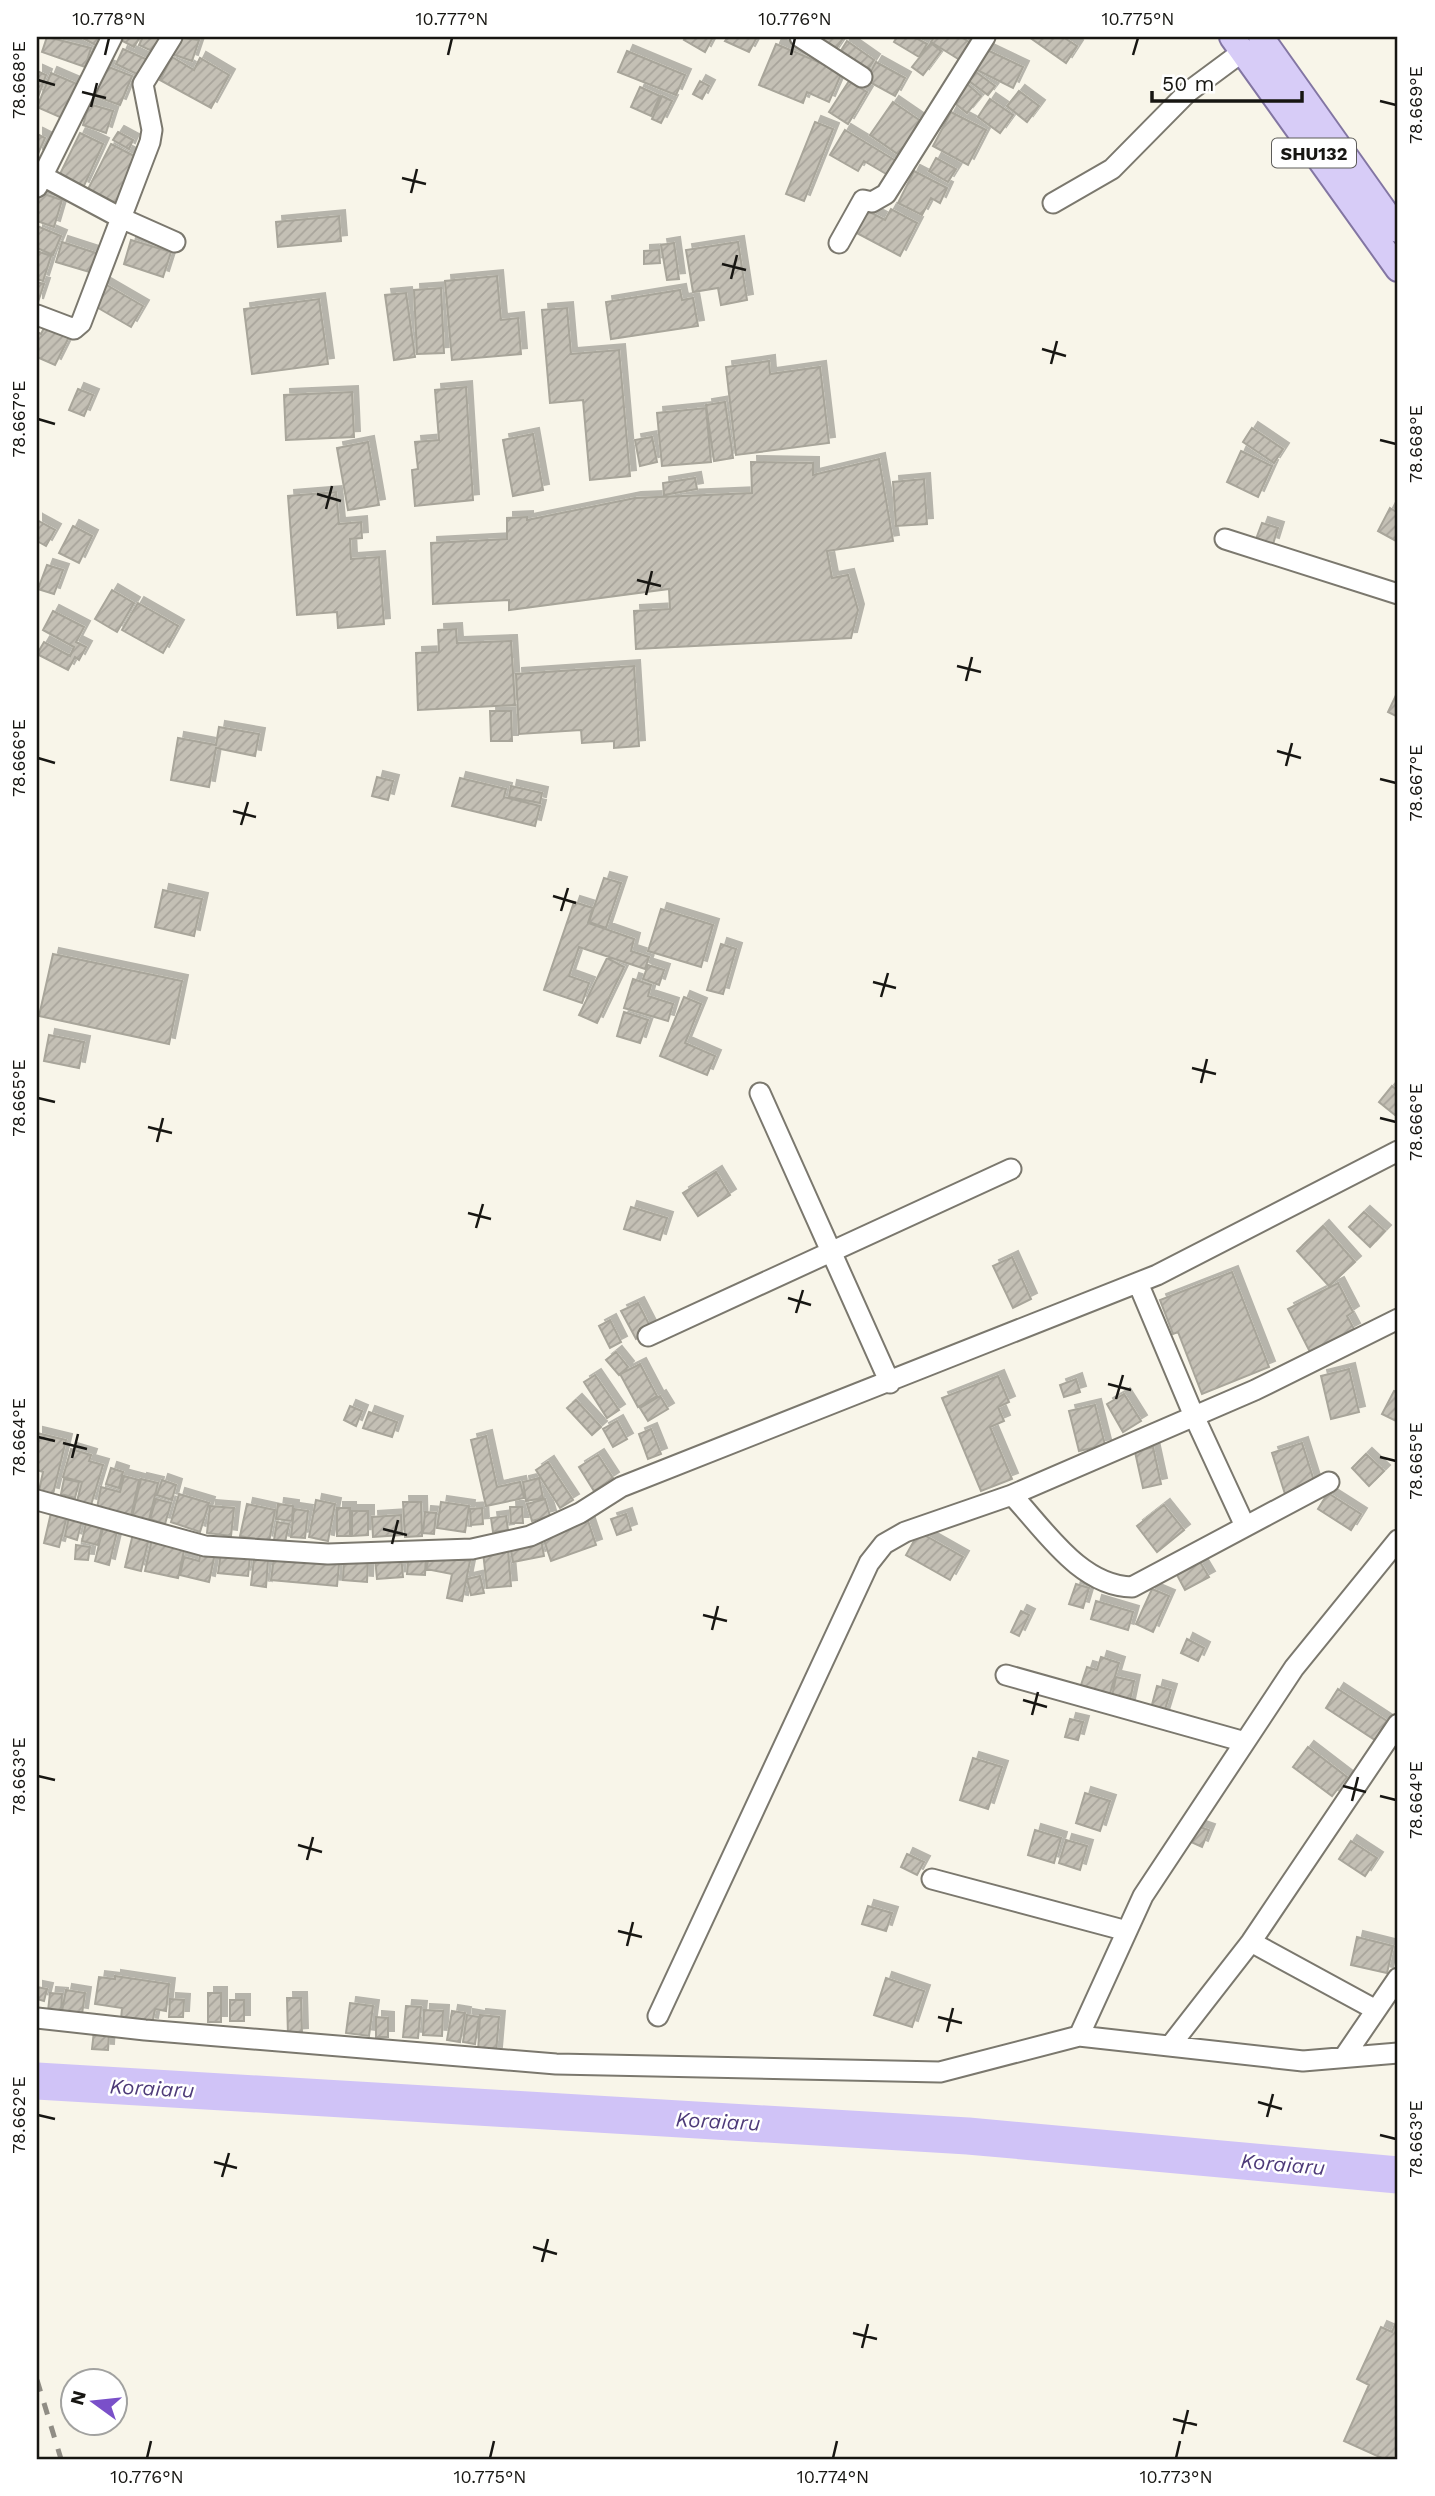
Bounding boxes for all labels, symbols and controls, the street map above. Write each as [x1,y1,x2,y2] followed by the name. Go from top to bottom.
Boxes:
[72,8,146,29] text: 10.778°N
[416,8,488,29] text: 10.777°N
[758,8,832,29] text: 10.776°N
[1101,8,1175,29] text: 10.775°N
[8,41,29,119] text: 78.668°E
[1152,60,1302,104] scale bar
[1405,66,1426,144] text: 78.669°E
[1162,71,1214,96] text: 50 m
[1272,138,1356,168] road number: SHU132
[8,381,29,457] text: 78.667°E
[1405,405,1426,483] text: 78.668°E
[8,719,29,797] text: 78.666°E
[1405,745,1426,821] text: 78.667°E
[8,1059,29,1137] text: 78.665°E
[1405,1083,1426,1161] text: 78.666°E
[8,1398,29,1476] text: 78.664°E
[1405,1422,1426,1500] text: 78.665°E
[8,1737,29,1815] text: 78.663°E
[1405,1761,1426,1839] text: 78.664°E
[109,2073,195,2103] water label: Koraiaru
[8,2076,29,2154] text: 78.662°E
[1405,2100,1426,2178] text: 78.663°E
[675,2106,761,2136] water label: Koraiaru
[1240,2148,1326,2180] water label: Koraiaru
[60,2366,130,2436] north arrow
[65,2388,91,2408] text: N
[110,2466,184,2487] text: 10.776°N
[453,2466,527,2487] text: 10.775°N
[797,2466,869,2487] text: 10.774°N
[1139,2466,1213,2487] text: 10.773°N

